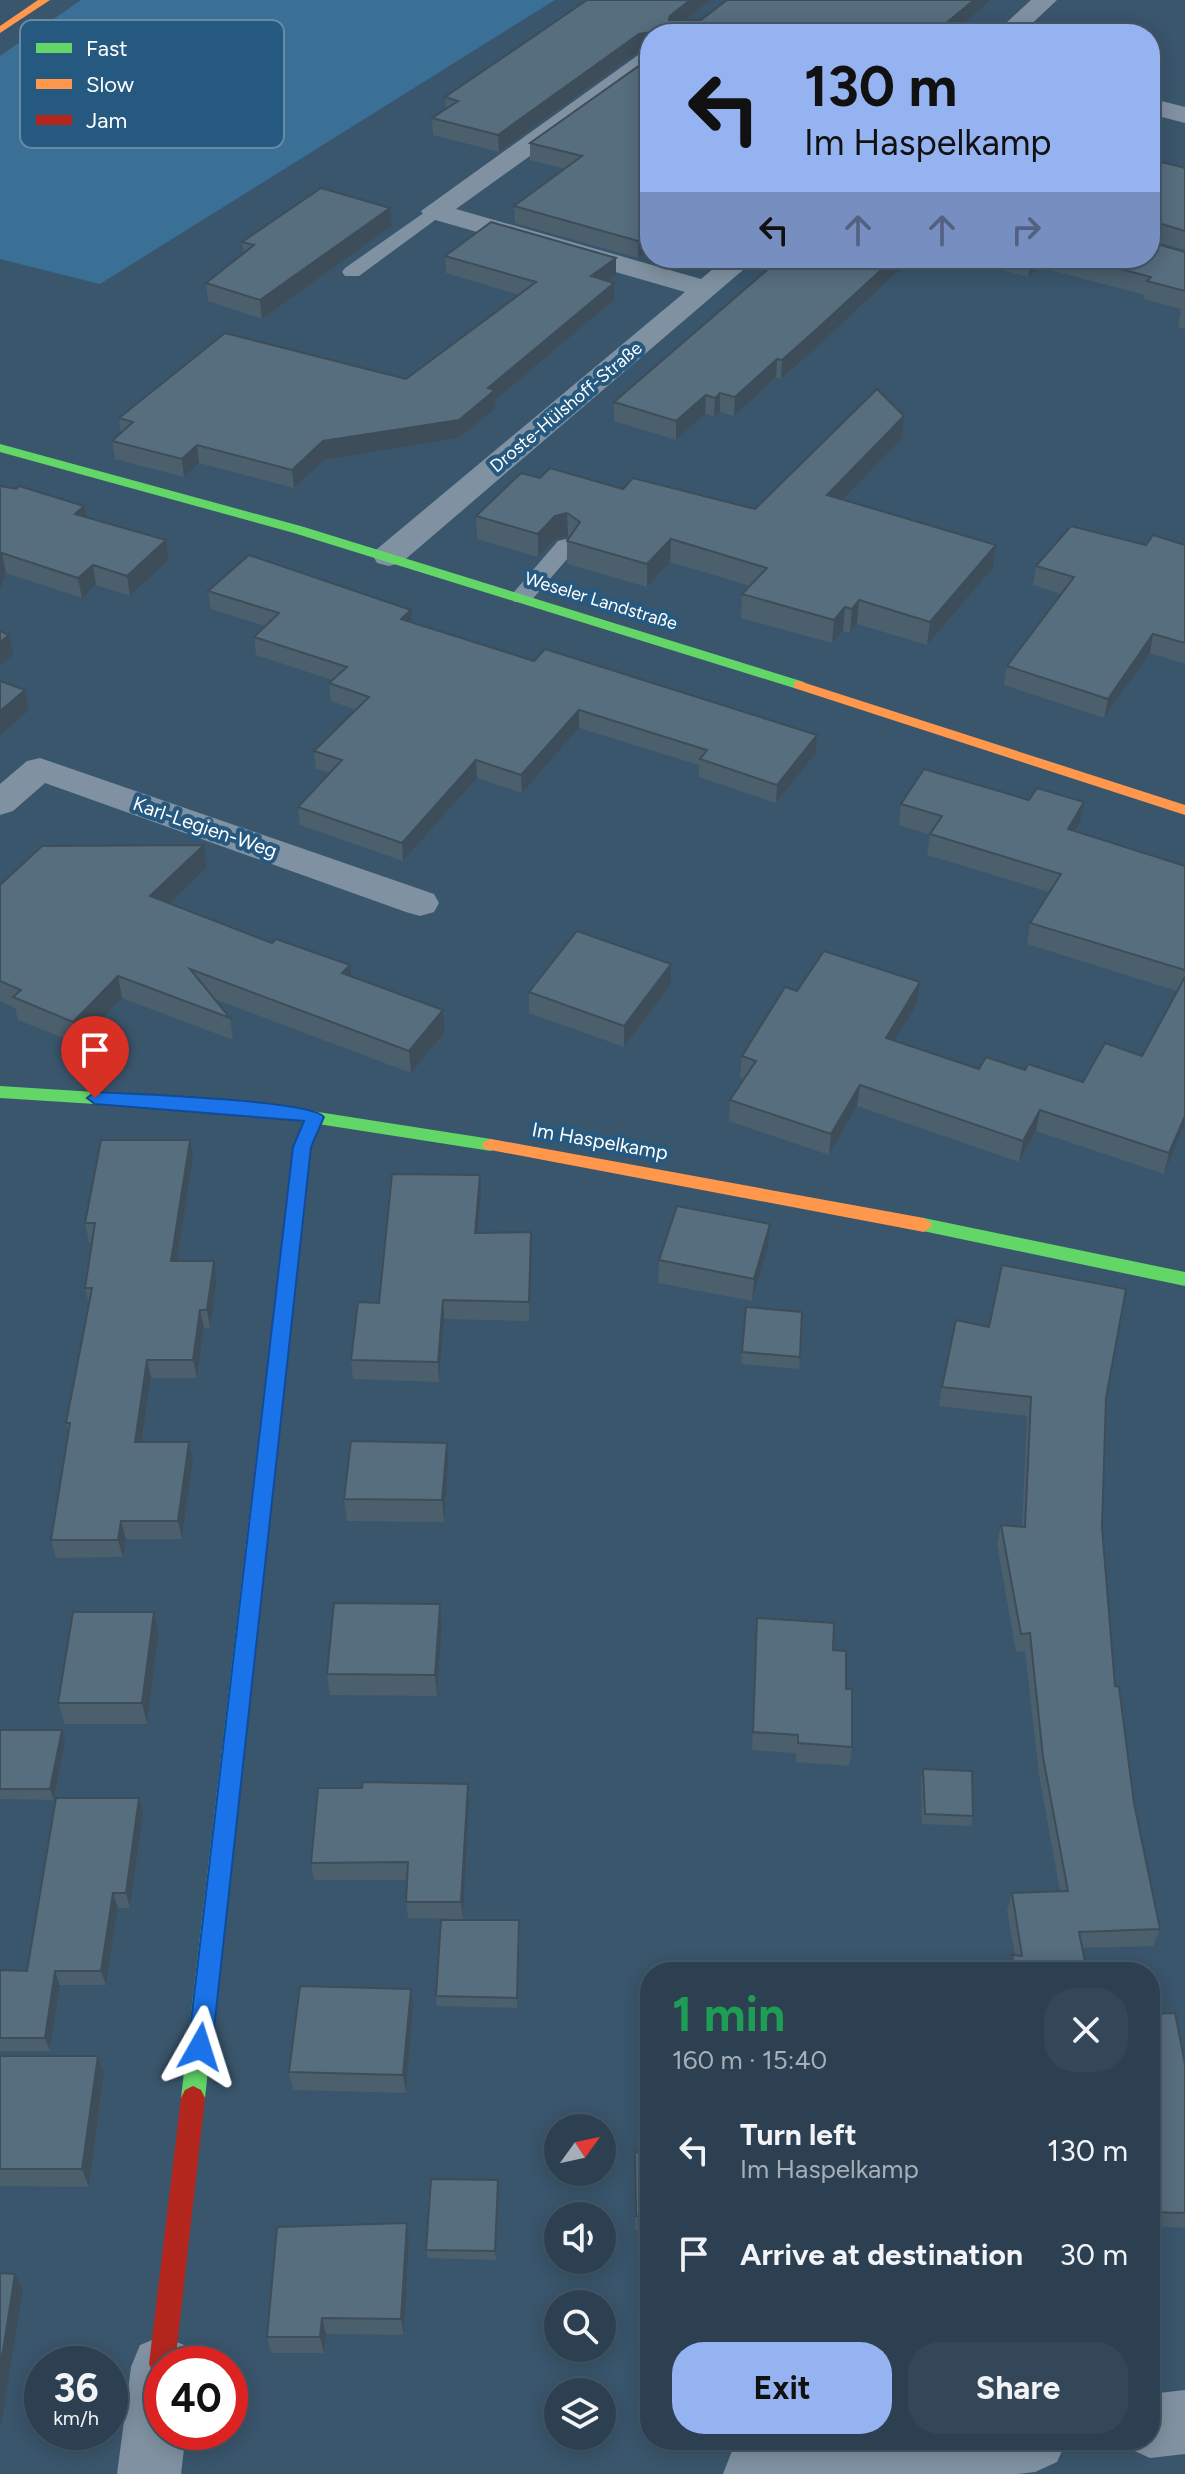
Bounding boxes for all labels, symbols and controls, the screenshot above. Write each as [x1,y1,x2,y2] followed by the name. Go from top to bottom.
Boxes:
[20,20,284,148] legend
[86,35,128,62] text: Fast
[804,53,957,120] text: 130 m
[672,56,776,160] icon: left
[86,71,135,98] text: Slow
[86,107,127,134] text: Jam
[804,121,1052,164] text: Im Haspelkamp
[752,208,796,252] icon: left
[836,208,880,252] icon: ahead
[920,208,964,252] icon: ahead
[1004,208,1048,252] icon: right
[486,337,647,477] street label: Droste-Hülshoff-Straße
[522,567,680,635] street label: Weseler Landstraße
[130,791,280,863] street label: Karl-Legien-Weg
[61,1016,129,1098] pin
[73,1028,117,1072] icon: arrive
[530,1117,670,1165] street label: Im Haspelkamp
[672,1985,785,2043] text: 1 min
[1044,1988,1128,2072] button: close
[158,2005,242,2089] position arrow
[672,2044,827,2076] text: 160 m · 15:40
[544,2114,616,2186] north arrow
[544,2114,616,2450] map controls
[740,2116,857,2153] text: Turn left
[672,2128,716,2172] icon: left
[1047,2132,1128,2169] text: 130 m
[740,2153,919,2185] text: Im Haspelkamp
[544,2202,616,2274] button: sound
[672,2232,716,2276] icon: arrive
[740,2236,1023,2273] text: Arrive at destination
[1060,2236,1128,2273] text: 30 m
[544,2290,616,2362] button: search
[672,2342,892,2434] button: Exit
[908,2342,1128,2434] button: Share
[144,2346,248,2450] speed limit sign: 40
[53,2364,99,2412] text: 36
[544,2378,616,2450] button: layers
[53,2406,99,2430] text: km/h

